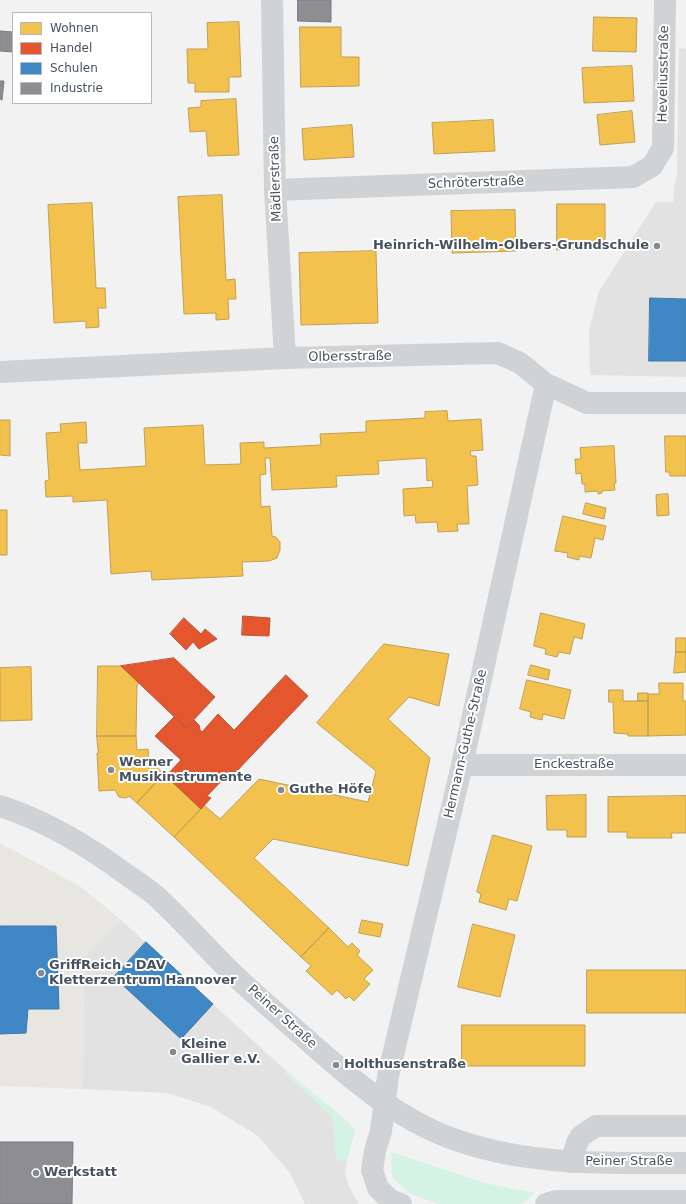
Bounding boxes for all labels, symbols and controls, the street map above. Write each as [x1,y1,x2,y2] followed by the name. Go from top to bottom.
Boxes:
[12,12,152,104] legend
[50,21,99,35] text: Wohnen
[655,25,673,123] street label: Heveliusstraße
[50,41,92,55] text: Handel
[50,61,98,75] text: Schulen
[50,81,103,95] text: Industrie
[267,136,285,222] street label: Mädlerstraße
[428,174,524,192] street label: Schröterstraße
[373,238,649,254] place label: Heinrich-Wilhelm-Olbers-Grundschule
[652,241,662,251] marker: Heinrich-Wilhelm-Olbers-Grundschule
[308,348,392,366] street label: Olbersstraße
[441,668,491,820] street label: Hermann-Guthe-Straße
[119,755,252,786] place label: Werner Musikinstrumente
[534,757,614,773] street label: Enckestraße
[106,765,116,775] marker: Werner Musikinstrumente
[289,782,372,798] place label: Guthe Höfe
[276,785,286,795] marker: Guthe Höfe
[49,958,236,989] place label: GriffReich - DAV Kletterzentrum Hannover
[36,968,46,978] marker: GriffReich - DAV Kletterzentrum Hannover
[244,982,320,1052] street label: Peiner Straße
[181,1037,261,1068] place label: Kleine Gallier e.V.
[168,1047,178,1057] marker: Kleine Gallier e.V.
[344,1057,466,1073] place label: Holthusenstraße
[331,1060,341,1070] marker: Holthusenstraße
[585,1154,673,1170] street label: Peiner Straße
[44,1165,117,1181] place label: Werkstatt
[31,1168,41,1178] marker: Werkstatt

